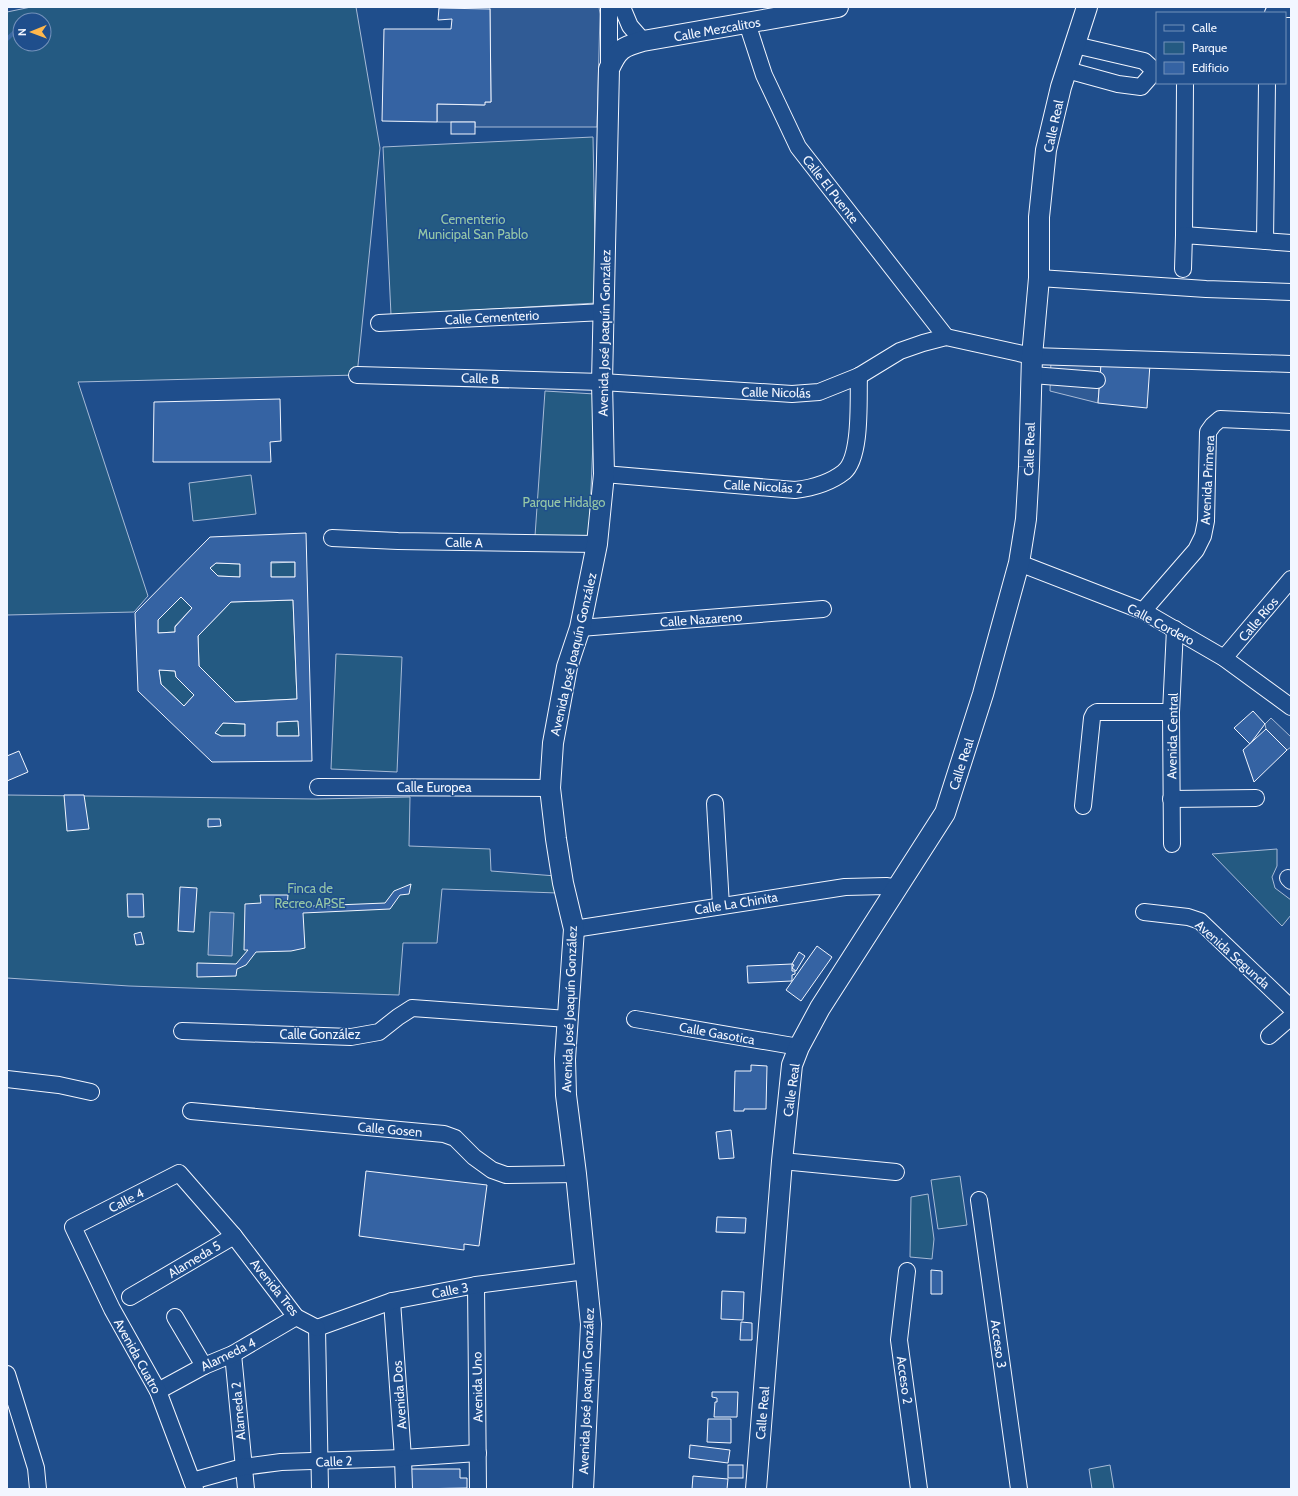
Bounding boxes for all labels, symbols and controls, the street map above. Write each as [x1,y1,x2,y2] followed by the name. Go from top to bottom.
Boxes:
[12,12,52,52] north arrow
[1156,12,1286,84] legend
[672,13,762,44] street label: Calle Mezcalitos
[1192,20,1217,35] text: Calle
[15,28,29,36] text: N
[1192,40,1227,55] text: Parque
[1192,60,1229,75] text: Edificio
[1040,98,1066,154] street label: Calle Real
[799,152,863,227] street label: Calle El Puente
[418,211,528,242] park label: Cementerio Municipal San Pablo
[595,249,613,417] street label: Avenida José Joaquín González
[444,307,540,327] street label: Calle Cementerio
[461,369,499,387] street label: Calle B
[741,383,811,401] street label: Calle Nicolás
[1020,422,1038,476] street label: Calle Real
[1197,434,1217,525] street label: Avenida Primera
[723,476,803,496] street label: Calle Nicolás 2
[522,494,606,510] park label: Parque Hidalgo
[445,534,483,550] street label: Calle A
[546,571,600,737] street label: Avenida José Joaquín González
[1235,593,1282,644] street label: Calle Ríos
[1125,600,1197,648] street label: Calle Cordero
[659,608,743,630] street label: Calle Nazareno
[1163,693,1181,779] street label: Avenida Central
[945,736,977,792] street label: Calle Real
[397,779,472,795] street label: Calle Europea
[274,880,346,911] park label: Finca de Recreo APSE
[693,888,779,917] street label: Calle La Chinita
[1192,916,1274,992] street label: Avenida Segunda
[558,925,580,1093] street label: Avenida José Joaquín González
[678,1018,757,1048] street label: Calle Gasotica
[279,1026,361,1042] street label: Calle González
[779,1062,803,1118] street label: Calle Real
[357,1118,423,1140] street label: Calle Gosen
[106,1184,147,1216] street label: Calle 4
[165,1237,223,1281] street label: Alameda 5
[247,1255,303,1319] street label: Avenida Tres
[430,1279,470,1301] street label: Calle 3
[575,1307,597,1475] street label: Avenida José Joaquín González
[111,1316,165,1396] street label: Avenida Cuatro
[988,1319,1010,1369] street label: Acceso 3
[198,1334,259,1374] street label: Alameda 4
[468,1352,486,1422] street label: Avenida Uno
[894,1355,916,1405] street label: Acceso 2
[389,1360,409,1430] street label: Avenida Dos
[227,1381,249,1441] street label: Alameda 2
[752,1386,772,1440] street label: Calle Real
[315,1452,353,1470] street label: Calle 2

